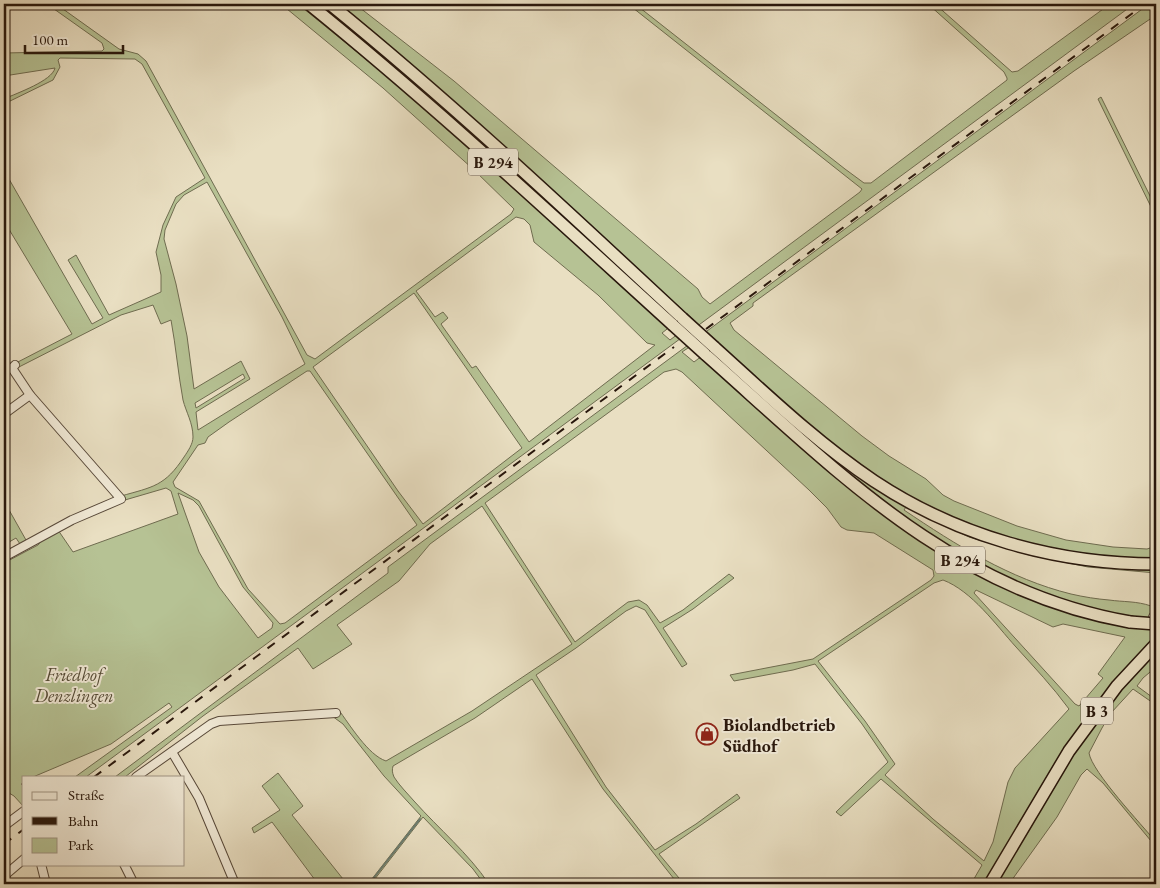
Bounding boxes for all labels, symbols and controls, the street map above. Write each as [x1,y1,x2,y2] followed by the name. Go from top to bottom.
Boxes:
[25,22,122,54] scale bar
[32,30,69,49] text: 100 m
[468,148,518,176] road number: B 294
[935,546,985,574] road number: B 294
[33,663,114,708] park label: Friedhof Denzlingen
[1081,698,1113,724] road number: B 3
[723,713,836,757] place label: Biolandbetrieb Südhof
[695,722,719,746] shop icon: Biolandbetrieb Südhof
[22,776,185,866] legend
[68,785,104,804] text: Straße
[68,811,99,830] text: Bahn
[68,835,95,854] text: Park

